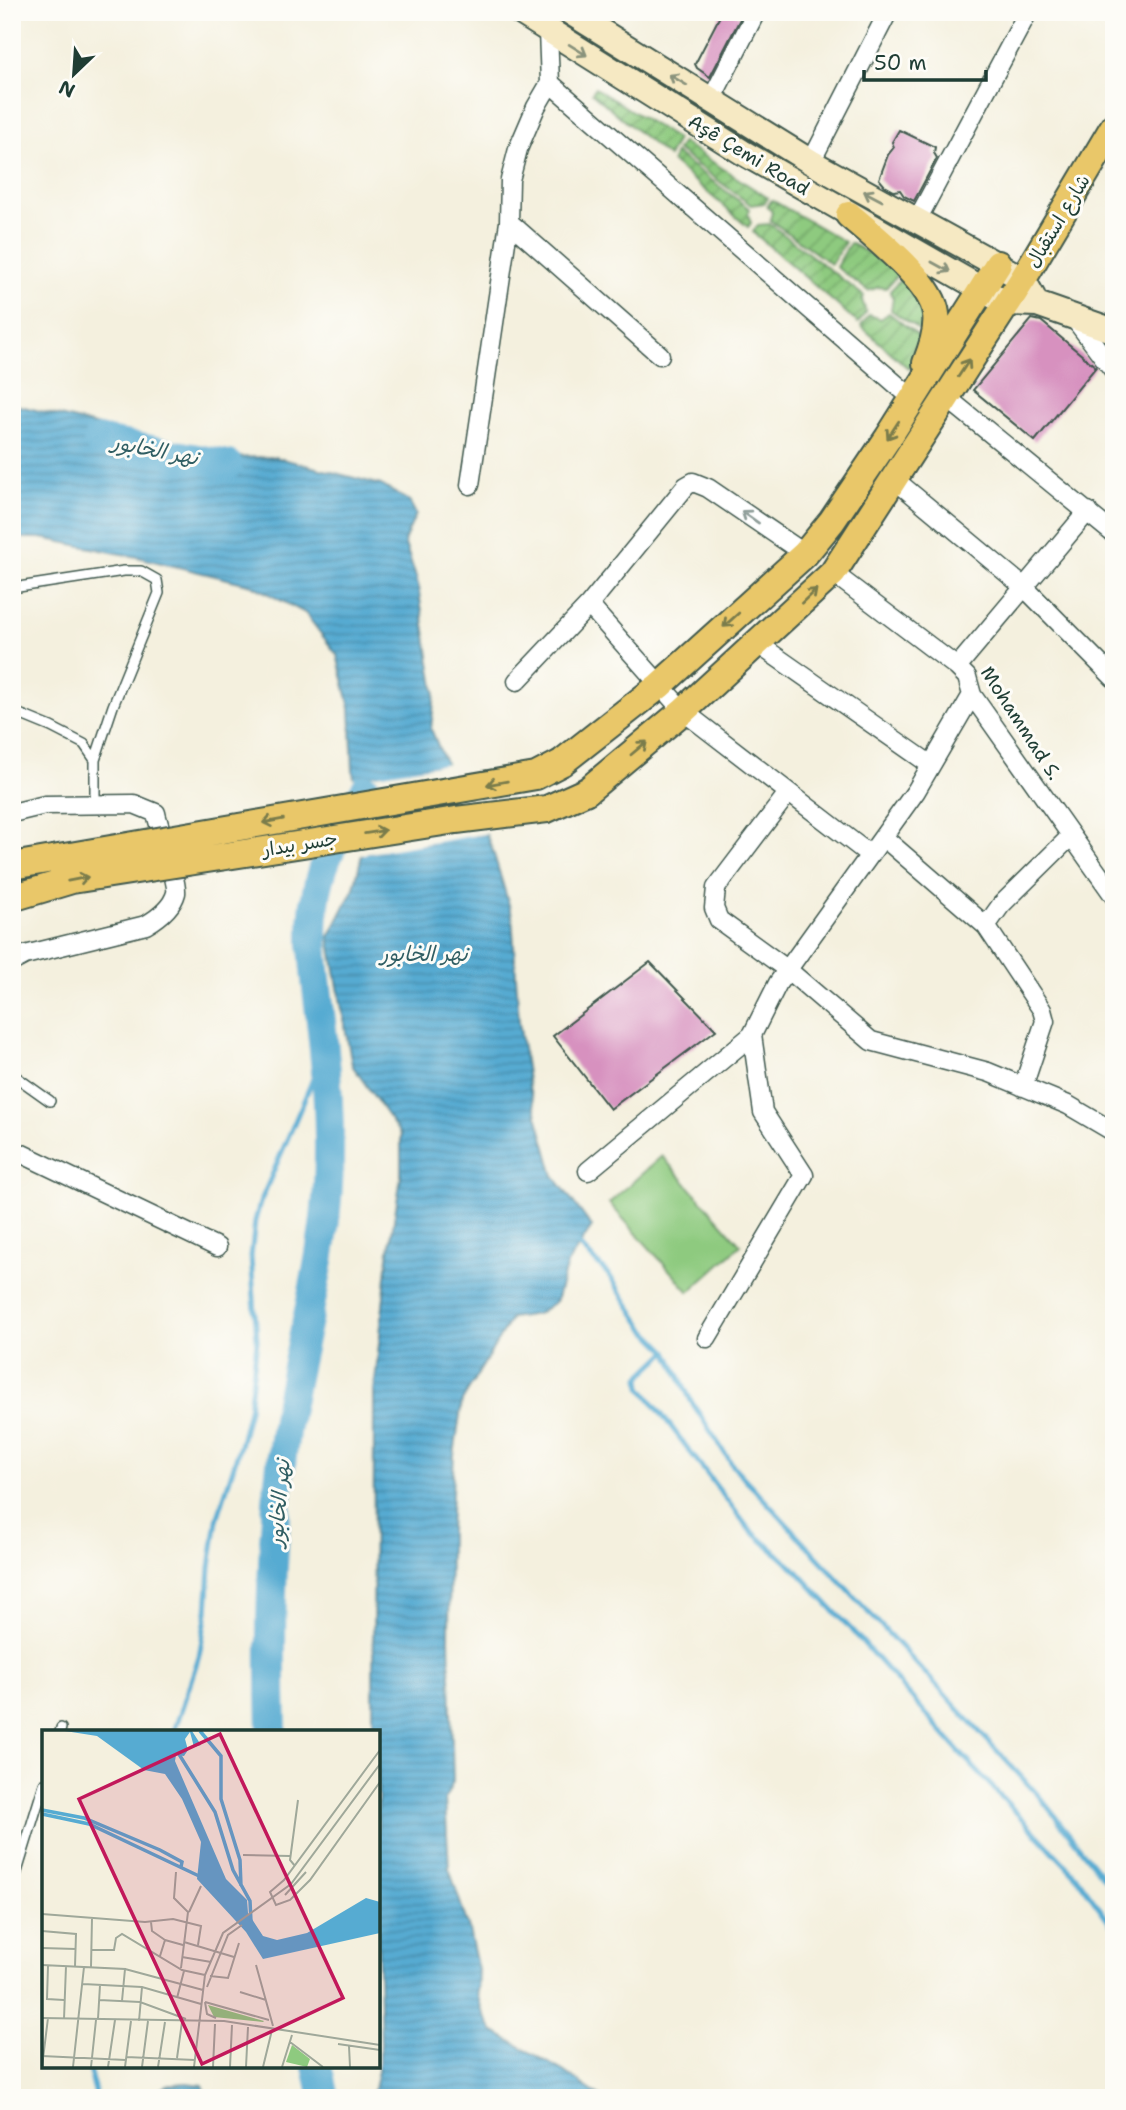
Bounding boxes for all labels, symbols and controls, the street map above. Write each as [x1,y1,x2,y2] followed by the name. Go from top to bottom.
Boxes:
[38,38,108,108] north arrow
[864,38,986,82] scale bar
[567,43,587,57] one-way arrow
[874,49,927,77] text: 50 m
[669,72,689,86] one-way arrow
[55,74,79,103] text: N
[684,109,814,201] street label: Aşê Çemi Road
[1020,170,1097,273] street label: شارع استقبال
[864,189,884,203] one-way arrow
[930,261,951,274] one-way arrow
[957,359,971,378] one-way arrow
[886,420,901,439] one-way arrow
[107,427,203,472] water label: نهر الخابور
[741,509,760,524] one-way arrow
[800,588,818,604] one-way arrow
[723,612,740,629] one-way arrow
[975,661,1067,785] street label: Mohammad S.
[630,740,648,756] one-way arrow
[486,777,509,790] one-way arrow
[262,815,285,828] one-way arrow
[363,825,386,838] one-way arrow
[259,826,339,863] street label: جسر بيدار
[66,872,89,886] one-way arrow
[377,940,470,968] water label: نهر الخابور
[261,1456,297,1551] water label: نهر الخابور
[42,1730,380,2068] inset map

